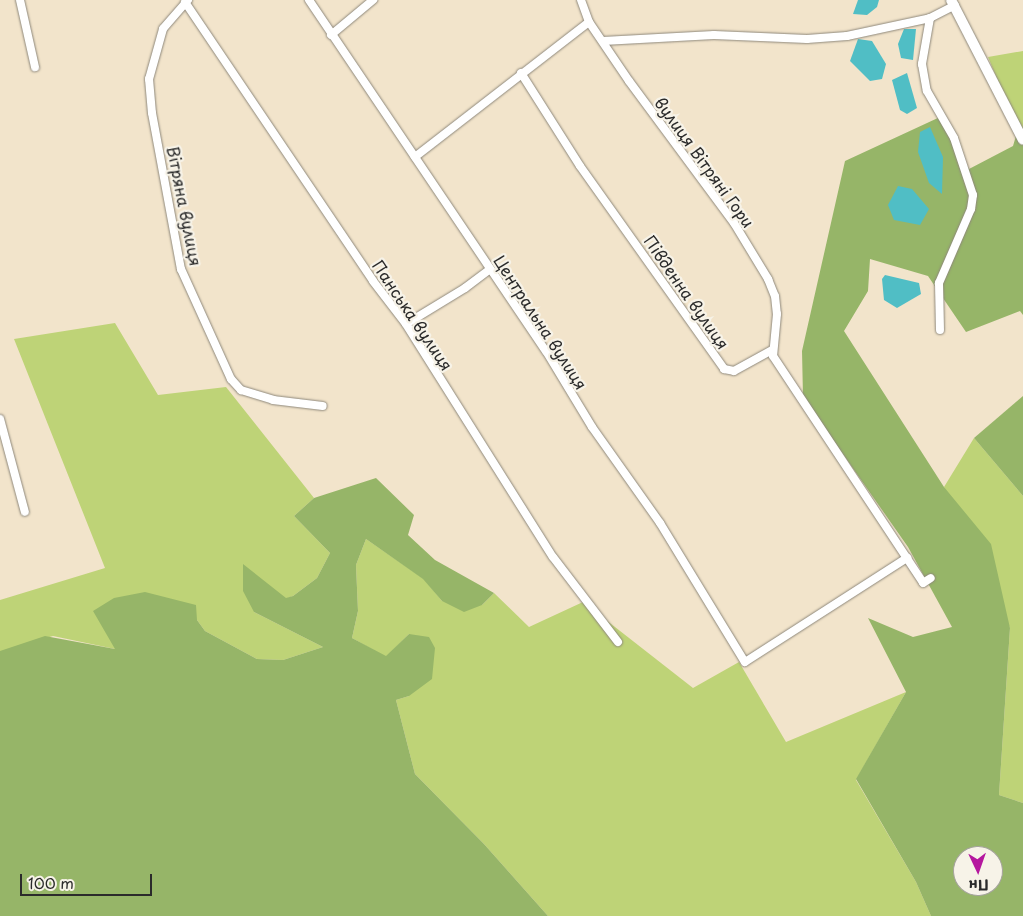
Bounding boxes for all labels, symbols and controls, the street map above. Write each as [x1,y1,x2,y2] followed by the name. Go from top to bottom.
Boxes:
[651,93,759,231] street label: вулиця Вітряні Гори
[164,144,206,268] street label: Вітряна вулиця
[640,231,734,353] street label: Південна вулиця
[490,251,592,393] street label: Центральна вулиця
[369,256,457,374] street label: Панська вулиця
[953,846,1003,896] north arrow
[22,864,155,896] scale bar
[28,871,74,894] text: 100 m
[968,874,989,896] text: Пн

